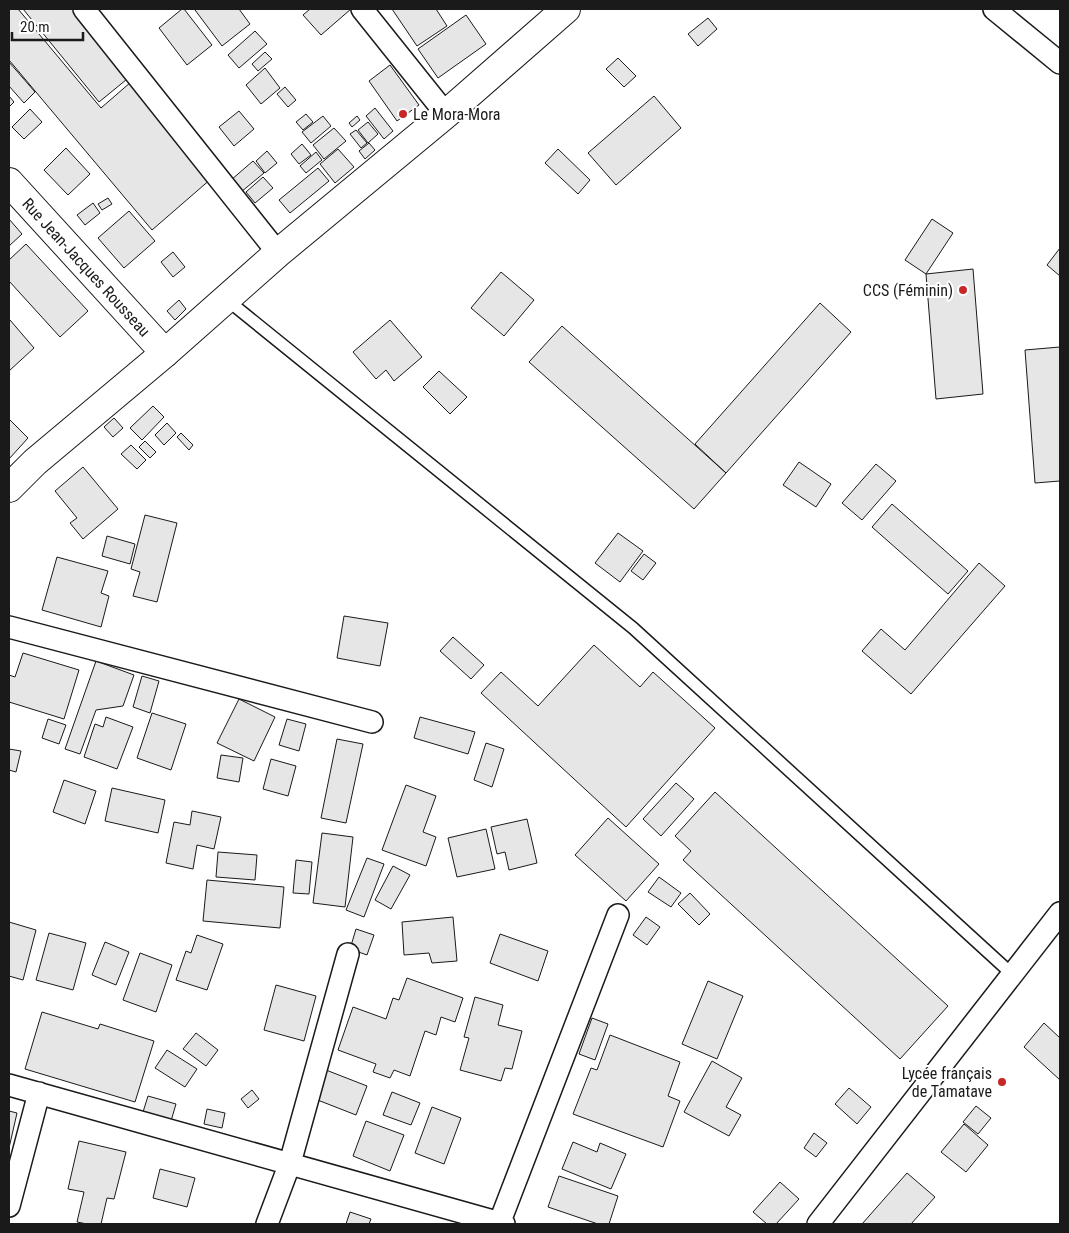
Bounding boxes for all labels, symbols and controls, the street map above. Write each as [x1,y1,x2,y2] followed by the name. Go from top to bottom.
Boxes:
[12,10,84,42] scale bar
[20,18,50,36] text: 20 m
[413,105,500,124] place label: Le Mora-Mora
[397,108,409,120] marker: Le Mora-Mora
[18,194,154,340] street label: Rue Jean-Jacques Rousseau
[863,281,953,300] place label: CCS (Féminin)
[957,284,969,296] marker: CCS (Féminin)
[902,1064,992,1101] place label: Lycée français de Tamatave
[996,1076,1008,1088] marker: Lycée français de Tamatave

